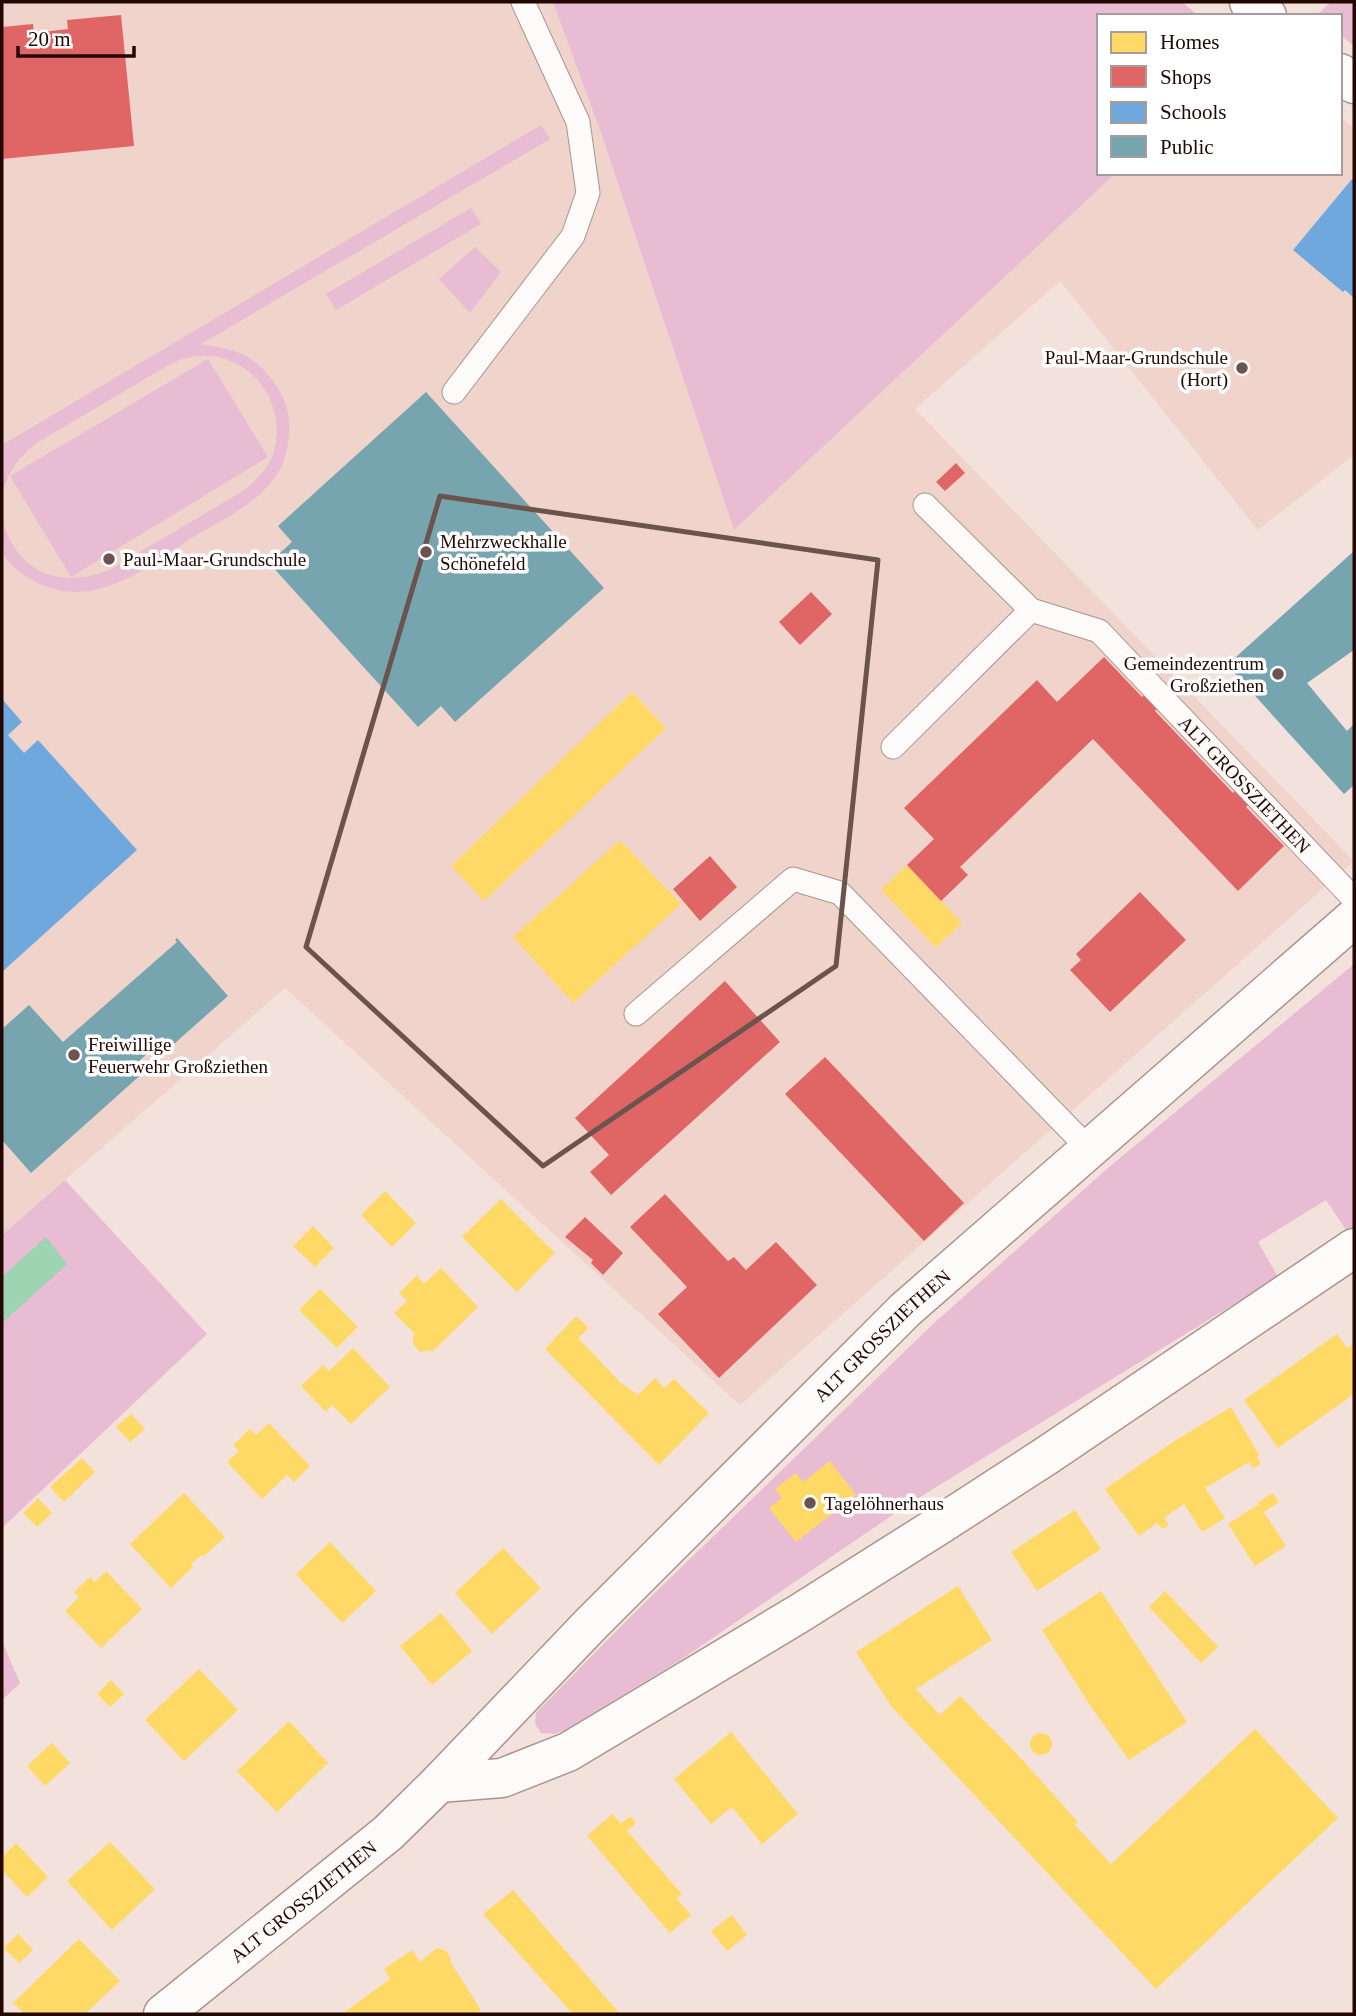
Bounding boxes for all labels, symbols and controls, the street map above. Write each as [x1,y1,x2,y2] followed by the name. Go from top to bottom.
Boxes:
[18,14,133,58] scale bar
[1097,14,1342,175] legend
[28,27,71,51] text: 20 m
[1160,30,1220,54] text: Homes
[1160,65,1211,89] text: Shops
[1160,100,1227,124] text: Schools
[1160,135,1214,159] text: Public
[1045,347,1228,391] place label: Paul-Maar-Grundschule (Hort)
[1234,360,1250,376] marker: Paul-Maar-Grundschule (Hort)
[440,531,567,574] place label: Mehrzweckhalle Schönefeld
[418,544,434,560] marker: Mehrzweckhalle Schönefeld
[123,549,306,570] place label: Paul-Maar-Grundschule
[101,551,117,567] marker: Paul-Maar-Grundschule
[1124,653,1264,696] place label: Gemeindezentrum Großziethen
[1270,666,1286,682] marker: Gemeindezentrum Großziethen
[1174,712,1315,858] street label: ALT GROSSZIETHEN
[88,1034,268,1077] place label: Freiwillige Feuerwehr Großziethen
[66,1047,82,1063] marker: Freiwillige Feuerwehr Großziethen
[810,1265,955,1406] street label: ALT GROSSZIETHEN
[824,1493,944,1514] place label: Tagelöhnerhaus
[802,1495,818,1511] marker: Tagelöhnerhaus
[226,1836,381,1967] street label: ALT GROSSZIETHEN

